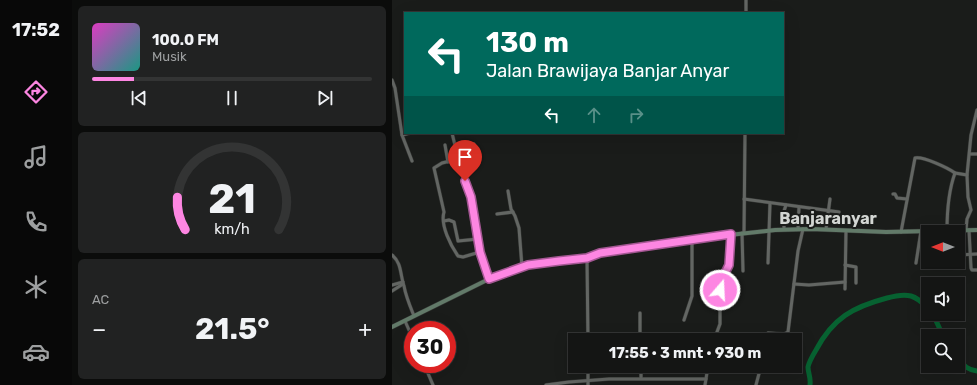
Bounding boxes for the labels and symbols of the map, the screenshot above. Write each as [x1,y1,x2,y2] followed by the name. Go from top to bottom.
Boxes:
[448,140,482,181] pin
[779,209,878,228] district label: Banjaranyar
[921,225,965,269] north arrow
[699,269,741,311] position arrow
[404,321,456,373] speed limit sign: 30

